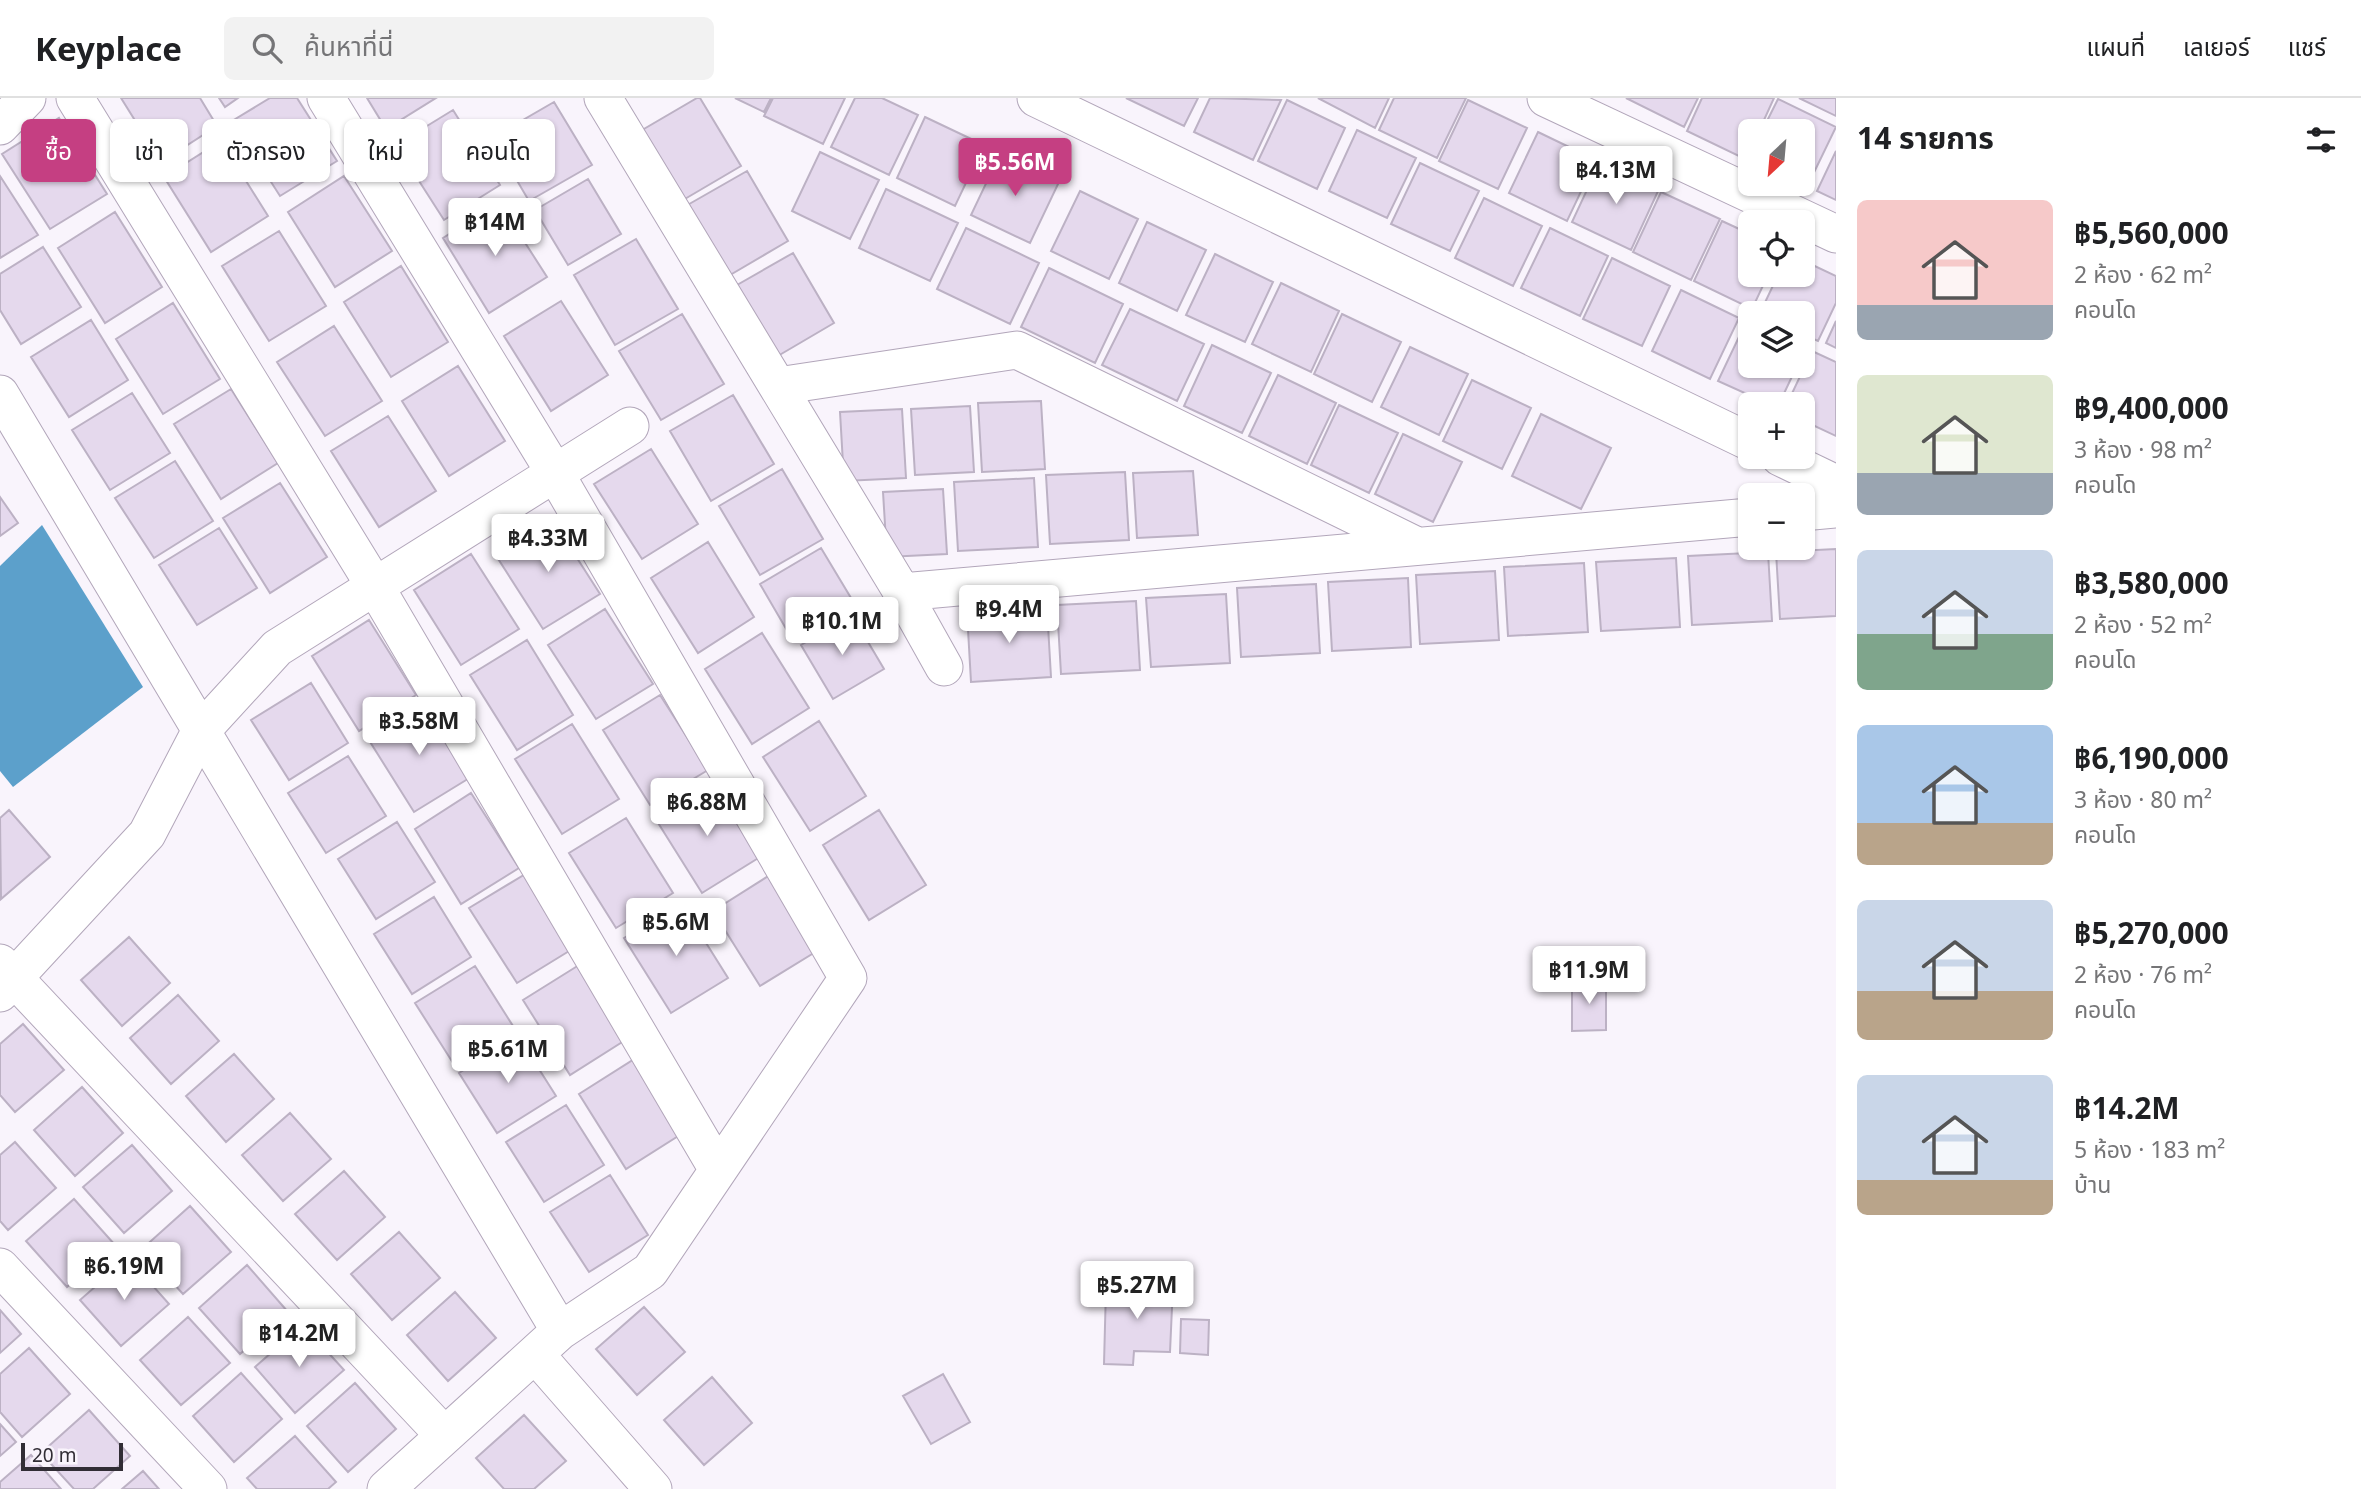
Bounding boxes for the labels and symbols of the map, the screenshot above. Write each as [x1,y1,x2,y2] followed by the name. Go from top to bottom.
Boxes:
[1738,119,1815,196] north arrow
[958,139,1072,198] pin: ฿5.56M
[1559,146,1673,206] pin: ฿4.13M
[454,198,536,258] pin: ฿14M
[491,514,605,574] pin: ฿4.33M
[960,586,1058,645] pin: ฿9.4M
[785,598,899,657] pin: ฿10.1M
[362,698,476,757] pin: ฿3.58M
[650,778,764,838] pin: ฿6.88M
[627,898,725,958] pin: ฿5.6M
[1532,946,1646,1006] pin: ฿11.9M
[451,1026,565,1085] pin: ฿5.61M
[67,1242,181,1302] pin: ฿6.19M
[1080,1262,1194,1321] pin: ฿5.27M
[242,1310,356,1369] pin: ฿14.2M
[21,1440,122,1472] scale bar

